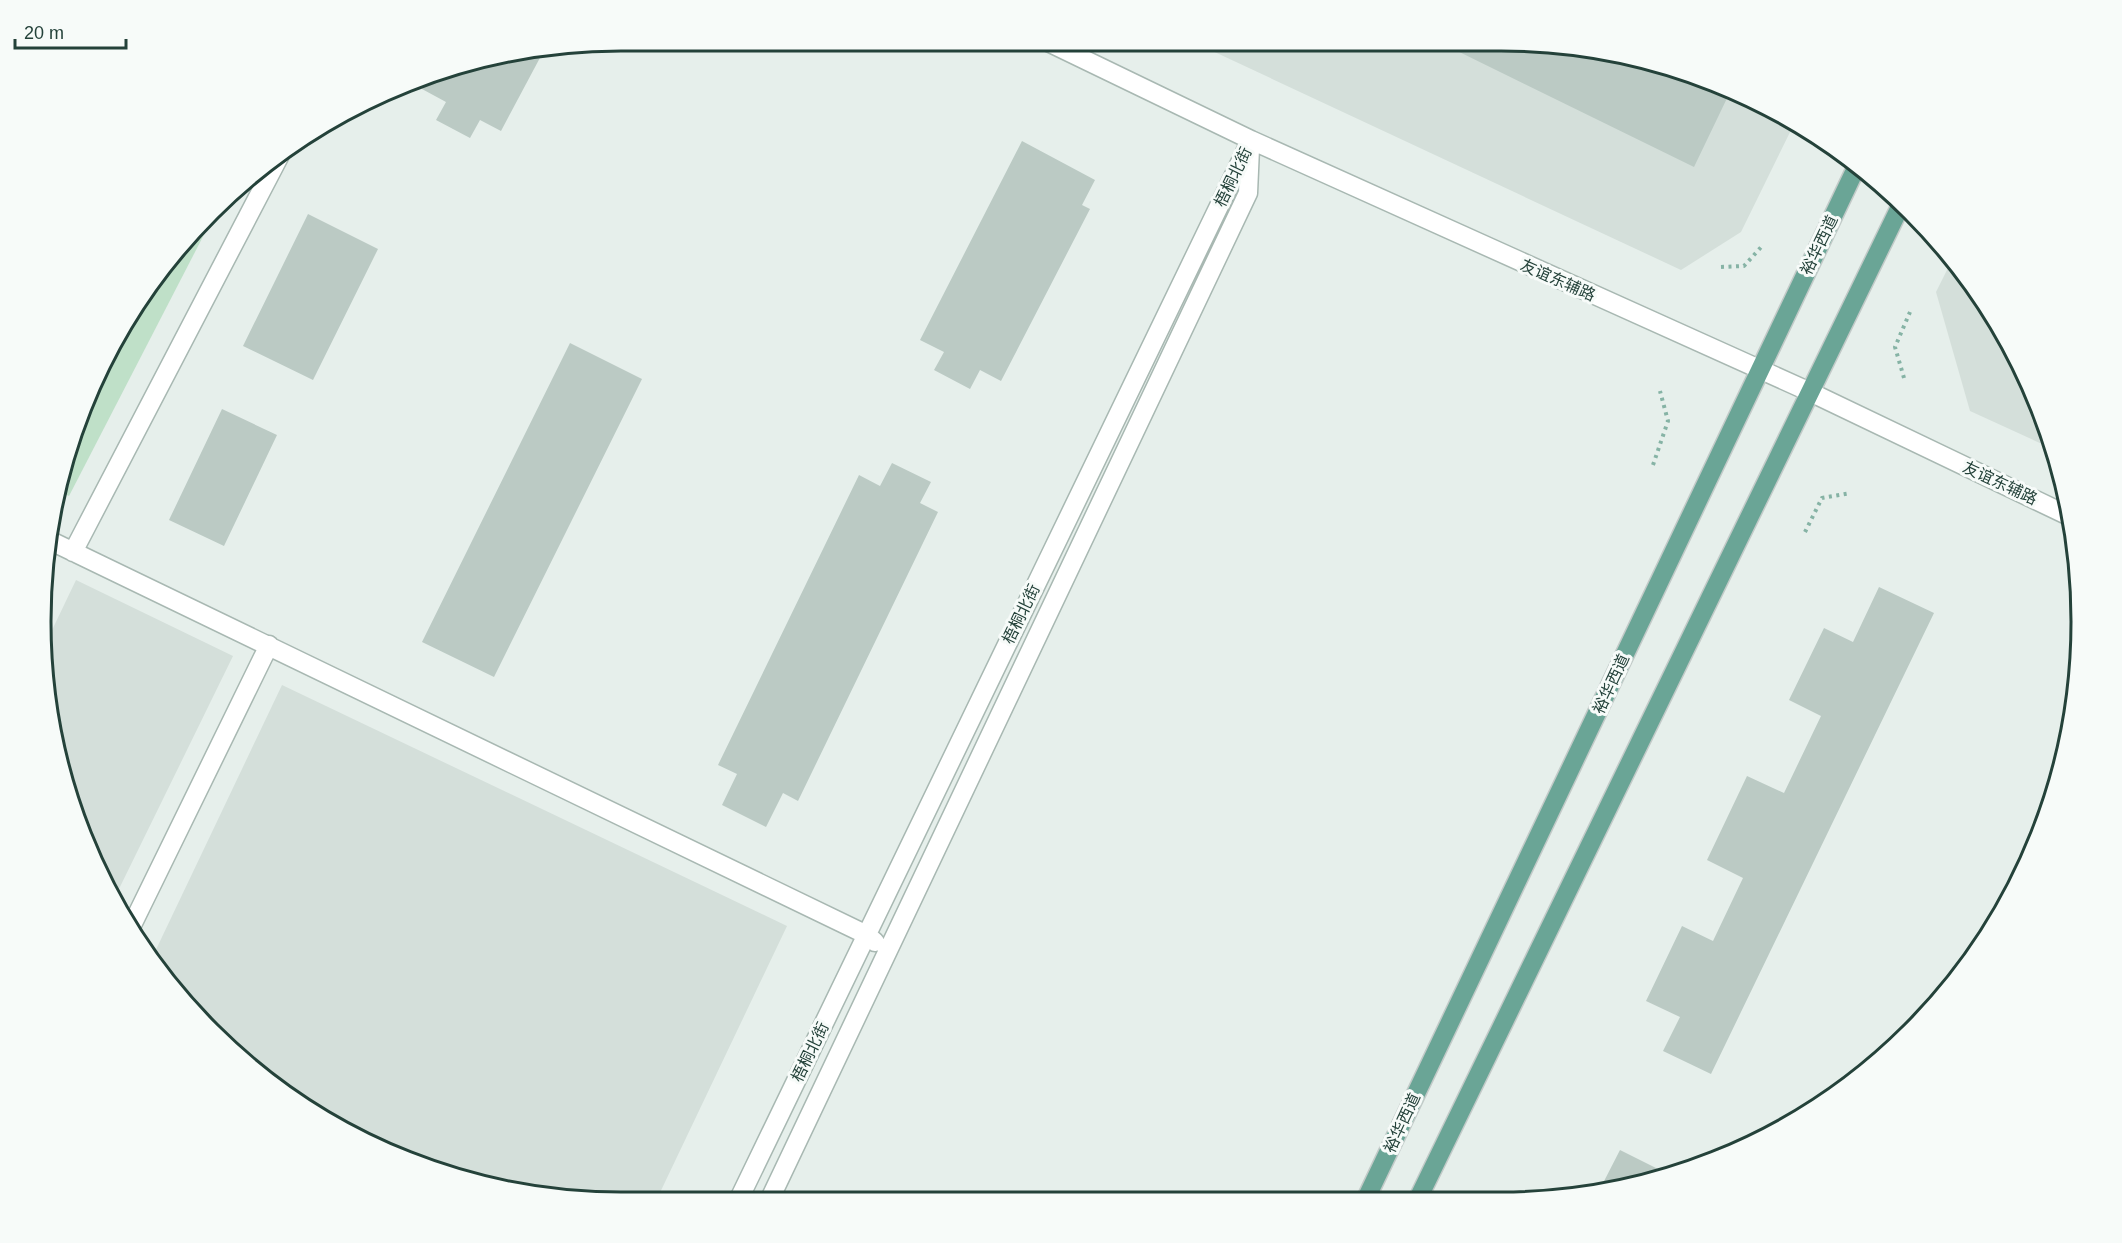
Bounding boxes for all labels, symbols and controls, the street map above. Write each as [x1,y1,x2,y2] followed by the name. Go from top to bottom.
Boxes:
[15,12,126,50] scale bar
[24,23,64,43] text: 20 m
[1211,145,1255,209] street label: 梧桐北街
[1797,213,1841,277] street label: 裕华西道
[1518,256,1598,304] street label: 友谊东辅路
[1960,458,2040,508] street label: 友谊东辅路
[999,582,1043,646] street label: 梧桐北街
[1590,651,1632,717] street label: 裕华西道
[788,1020,832,1084] street label: 梧桐北街
[1381,1090,1423,1156] street label: 裕华西道

